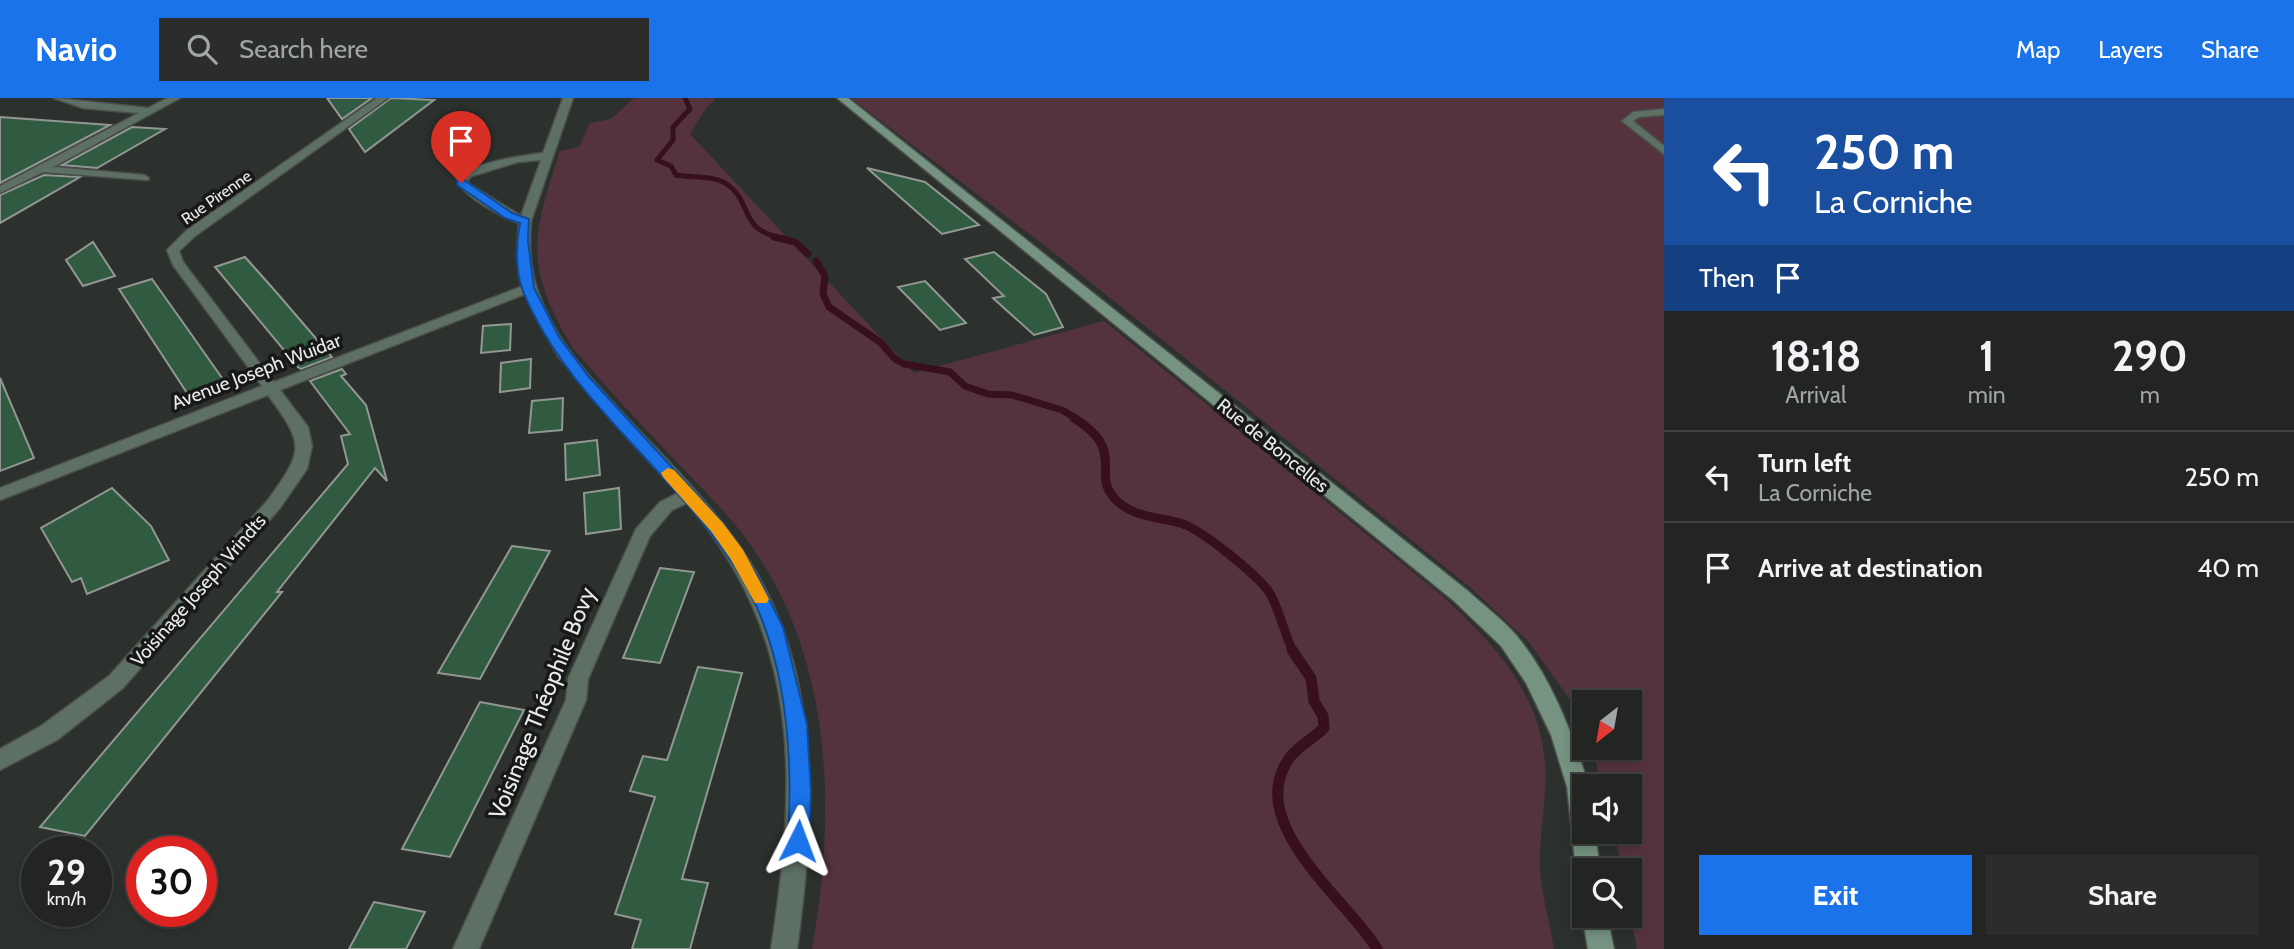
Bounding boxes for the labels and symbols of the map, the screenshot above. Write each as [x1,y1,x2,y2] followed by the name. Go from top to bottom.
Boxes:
[431,111,491,183] pin
[178,166,255,228] street label: Rue Pirenne
[168,329,344,414] street label: Avenue Joseph Wuidar
[1212,393,1333,497] street label: Rue de Boncelles
[126,509,271,671] street label: Voisinage Joseph Vrindts
[483,583,601,823] street label: Voisinage Théophile Bovy
[1572,690,1642,760] north arrow
[761,804,835,878] position arrow
[126,836,217,927] speed limit sign: 30

